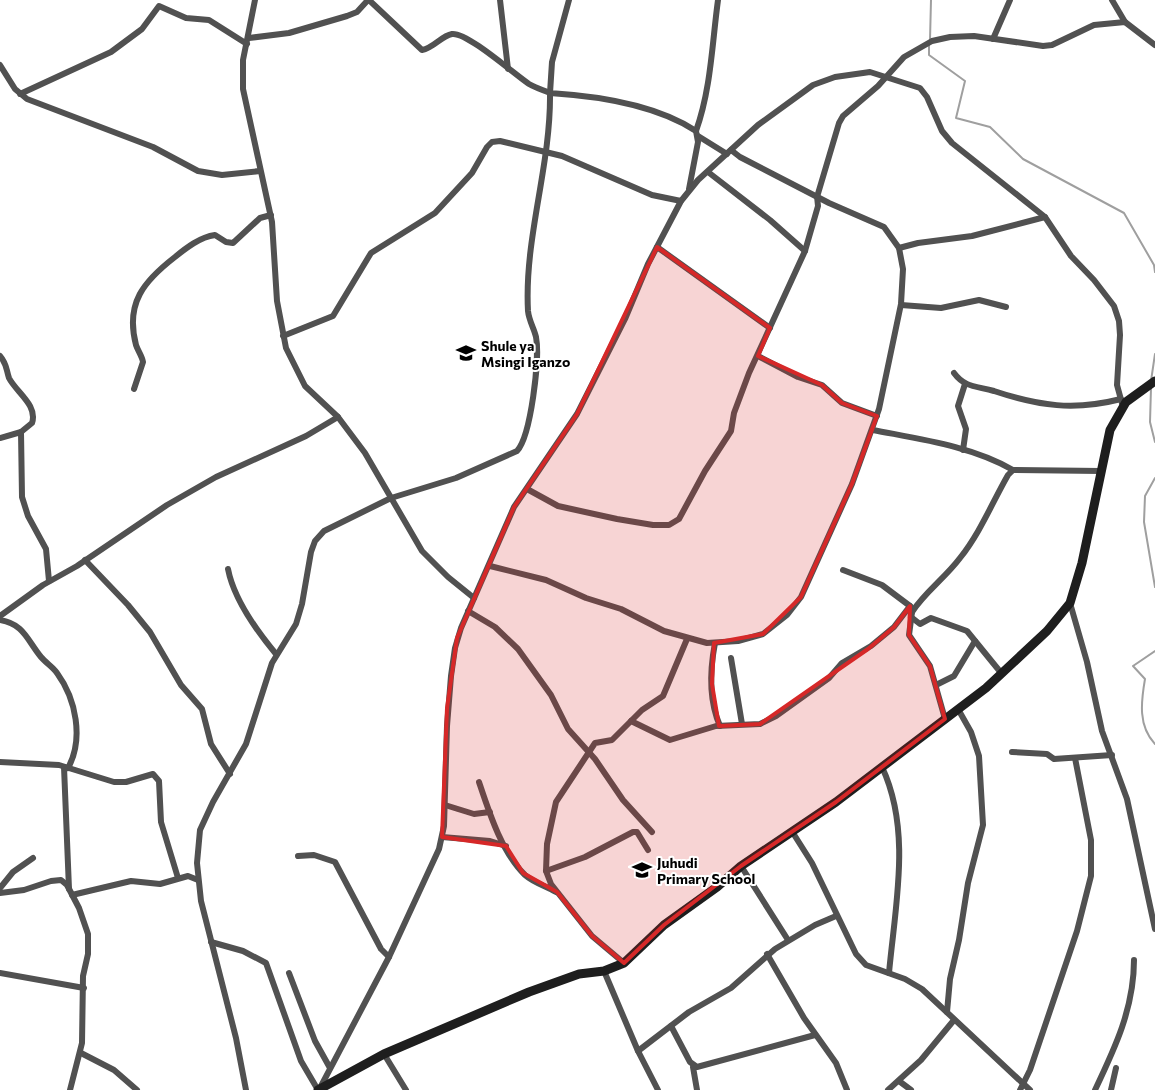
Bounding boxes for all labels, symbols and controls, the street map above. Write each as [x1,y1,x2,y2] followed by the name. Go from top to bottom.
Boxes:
[481,337,570,370] place label: Shule ya Msingi Iganzo
[455,342,477,364] school or university icon: Shule ya Msingi Iganzo
[657,854,755,887] place label: Juhudi Primary School
[631,859,653,881] school or university icon: Juhudi Primary School

